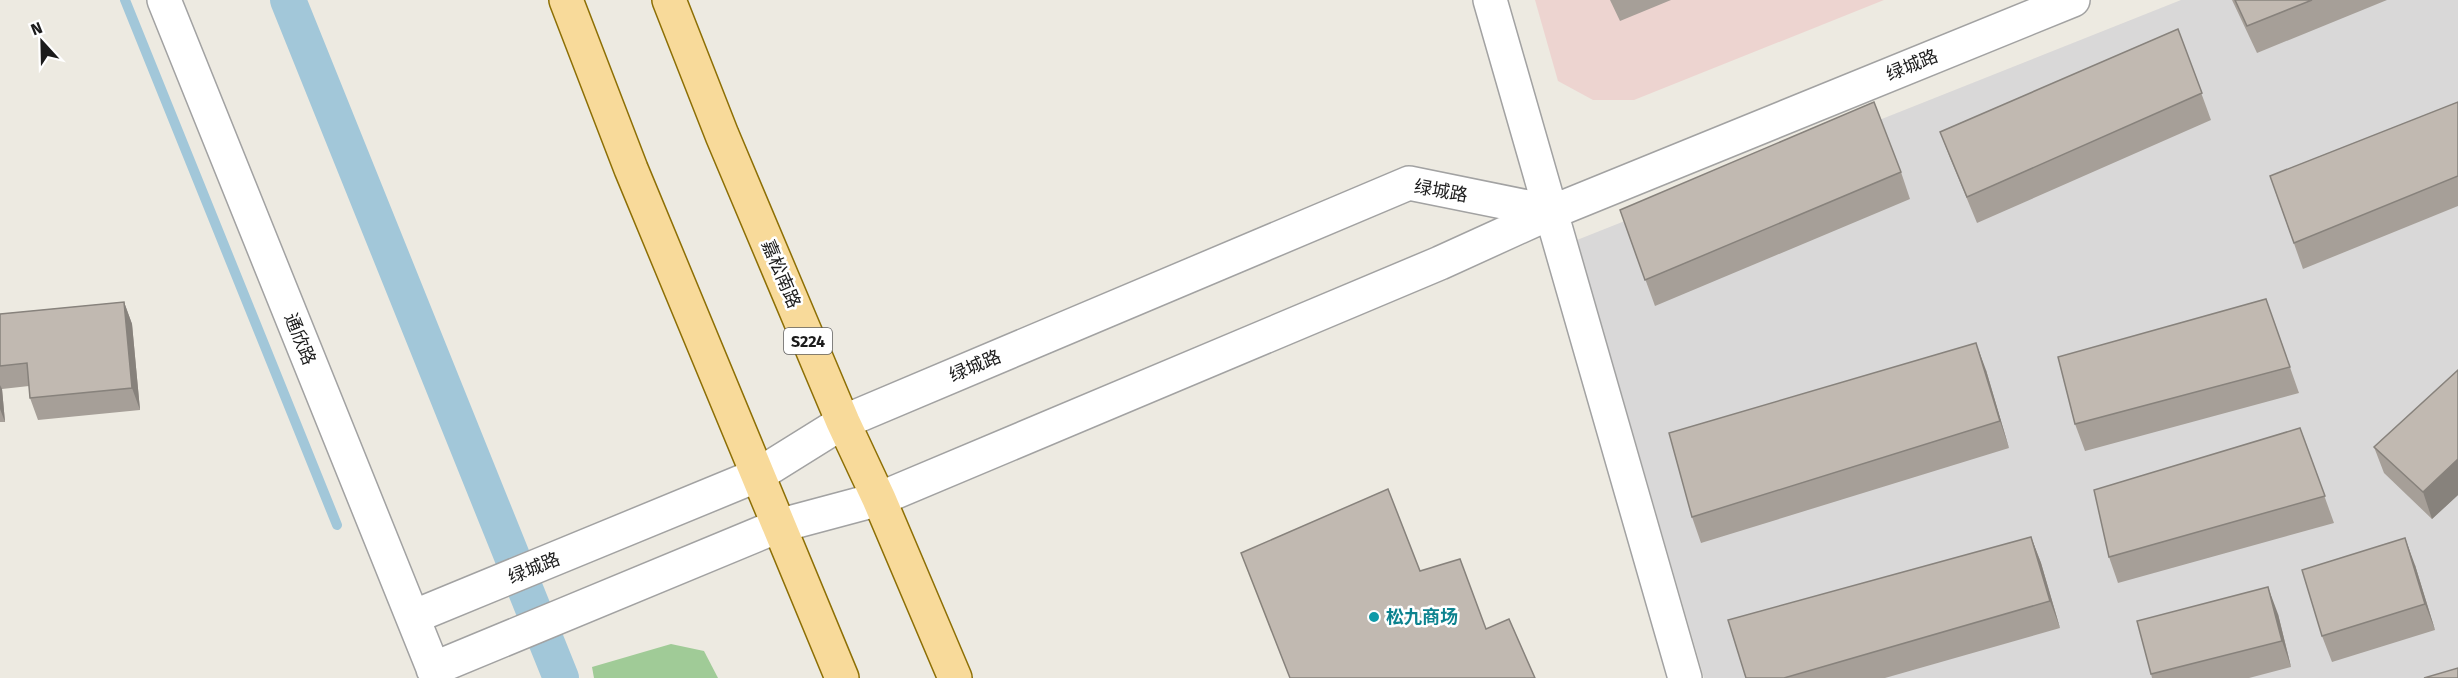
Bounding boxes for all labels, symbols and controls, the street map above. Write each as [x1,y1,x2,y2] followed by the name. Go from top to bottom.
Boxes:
[12,12,72,72] north arrow
[28,18,45,39] text: N
[1883,45,1941,85] street label: 绿城路
[1413,175,1469,207] street label: 绿城路
[757,237,805,311] street label: 嘉松南路
[280,310,320,368] street label: 通欣路
[784,328,832,354] road number: S224
[946,345,1004,387] street label: 绿城路
[505,548,563,588] street label: 绿城路
[1386,606,1458,628] place label: 松九商场
[1367,610,1381,624] marker: 松九商场

